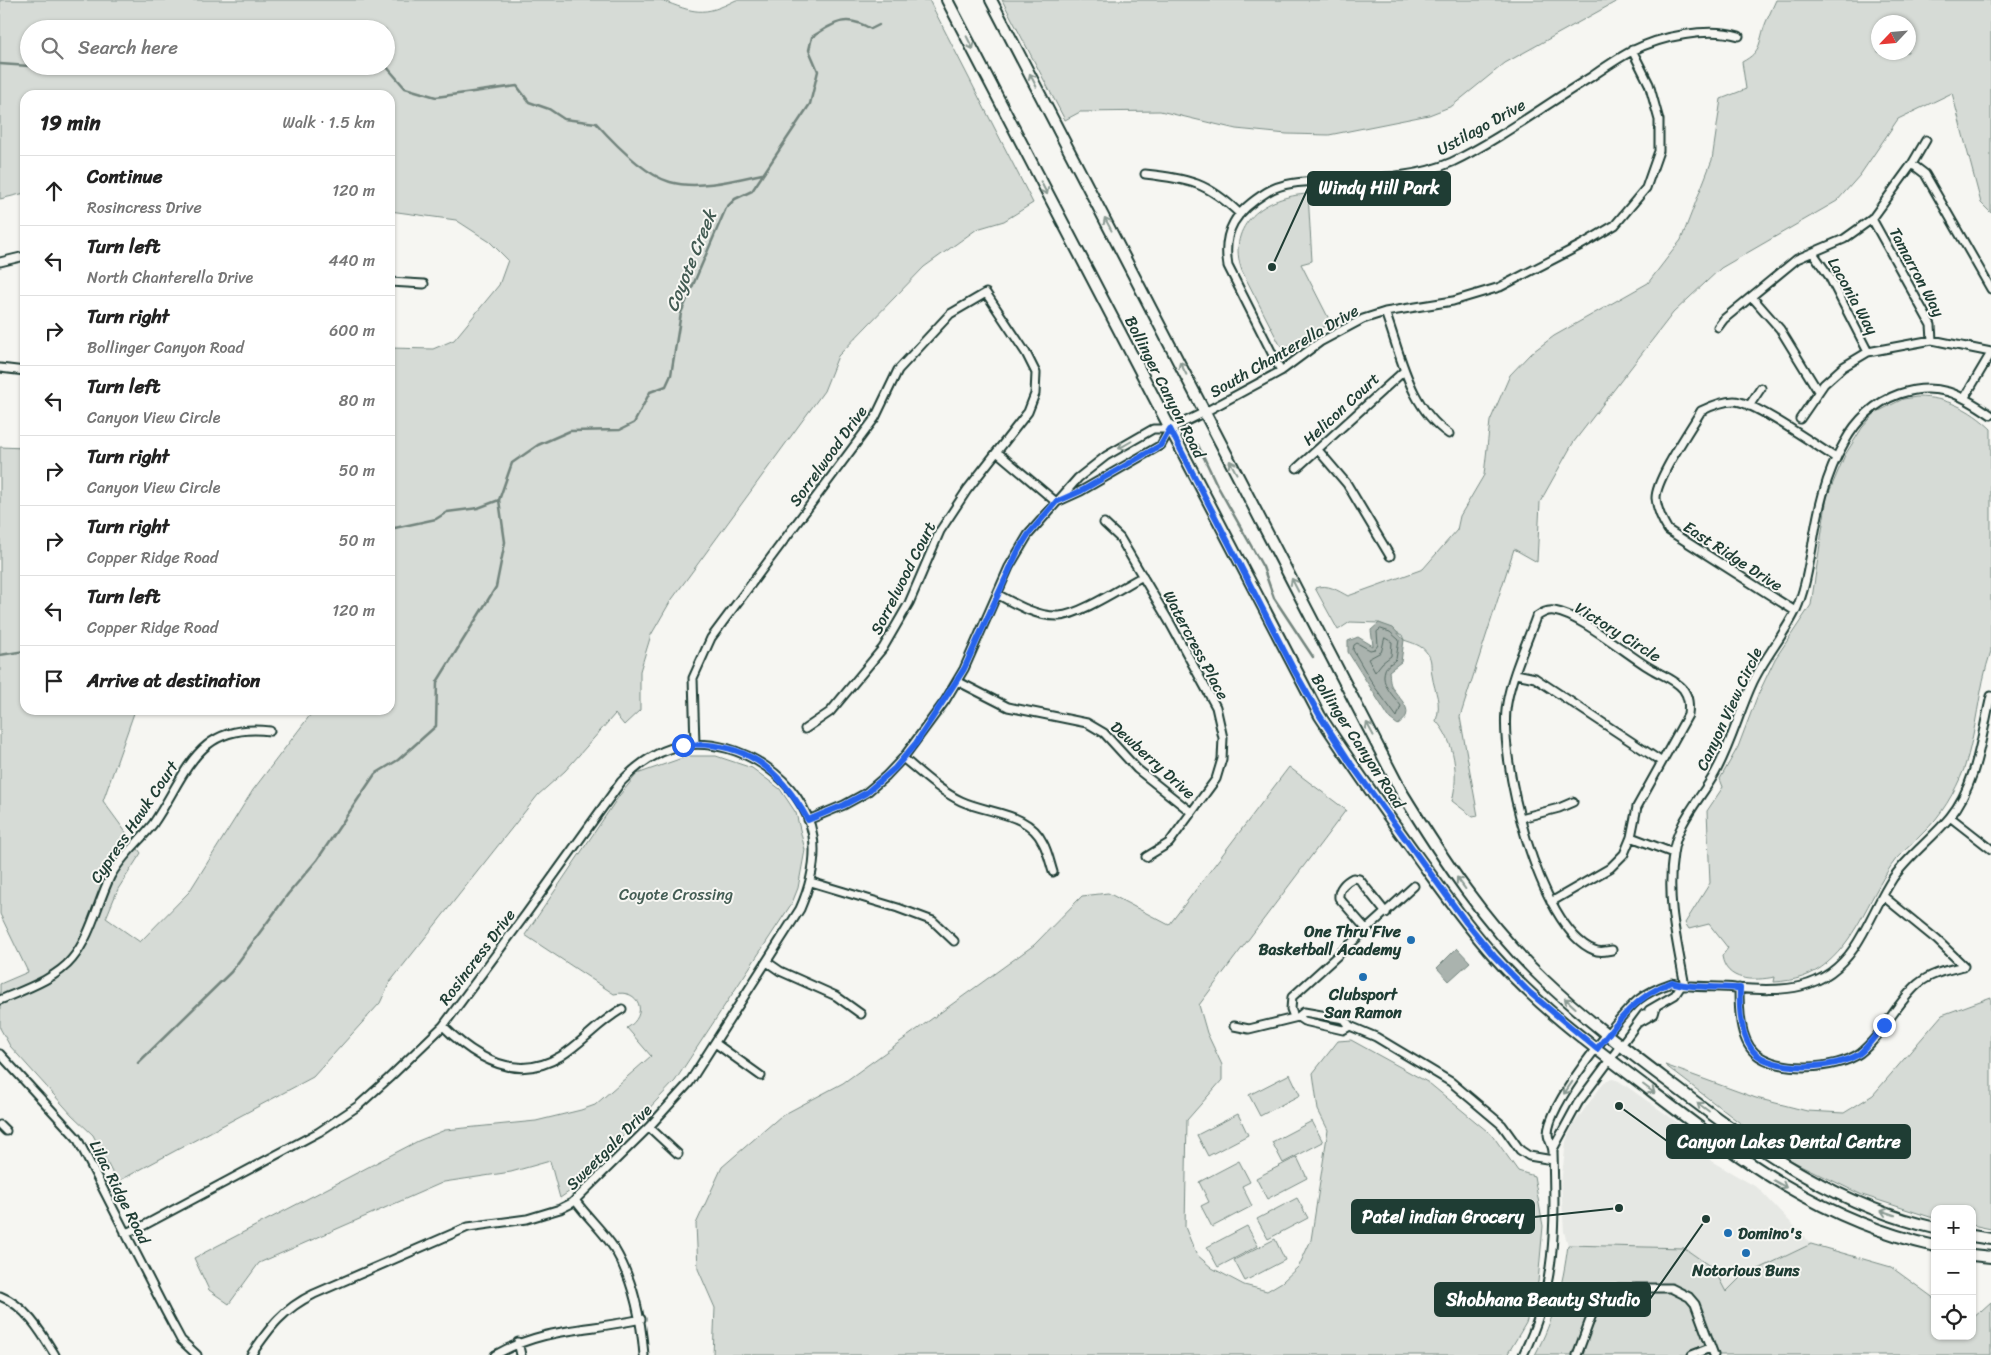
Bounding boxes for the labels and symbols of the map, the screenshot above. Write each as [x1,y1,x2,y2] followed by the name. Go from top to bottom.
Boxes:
[1871,15,1916,60] north arrow
[965,36,975,51] one-way arrow
[1028,73,1037,88] one-way arrow
[1431,90,1531,164] street label: Ustilago Drive
[1308,172,1450,205] callout: Windy Hill Park
[1319,172,1440,204] text: Windy Hill Park
[1039,180,1049,195] one-way arrow
[656,203,727,316] water label: Coyote Creek
[1103,217,1112,232] one-way arrow
[1881,222,1953,323] street label: Tamarron Way
[1820,252,1887,341] street label: Laconia Way
[1204,296,1364,406] street label: South Chanterella Drive
[1116,310,1214,465] street label: Bollinger Canyon Road
[1178,361,1188,376] one-way arrow
[1295,365,1387,453] street label: Helicon Court
[781,399,875,513] street label: Sorrelwood Drive
[1119,440,1133,450] one-way arrow
[1228,460,1237,475] one-way arrow
[1677,513,1789,599] street label: East Ridge Drive
[862,516,944,640] street label: Sorrelwood Court
[1290,577,1300,592] one-way arrow
[1155,585,1237,705] street label: Watercress Place
[1569,594,1667,670] street label: Victory Circle
[1688,642,1770,776] street label: Canyon View Circle
[1303,667,1414,816] street label: Bollinger Canyon Road
[1103,713,1203,807] street label: Dewberry Drive
[1365,721,1375,736] one-way arrow
[672,734,695,757] route start
[82,754,186,889] street label: Cypress Hawk Court
[1456,876,1466,890] one-way arrow
[619,880,733,909] park label: Coyote Crossing
[431,902,523,1012] street label: Rosincress Drive
[1258,917,1402,964] place label: One Thru Five Basketball Academy
[1405,934,1417,946] marker: One Thru Five Basketball Academy
[1357,971,1369,983] marker: Clubsport San Ramon
[1323,980,1402,1027] place label: Clubsport San Ramon
[1564,998,1577,1009] one-way arrow
[1873,1014,1896,1037] route end
[1563,1081,1573,1095] one-way arrow
[1642,1084,1656,1094] one-way arrow
[559,1096,660,1197] street label: Sweetgale Drive
[1696,1102,1710,1112] one-way arrow
[1667,1125,1910,1158] callout: Canyon Lakes Dental Centre
[1676,1126,1901,1158] text: Canyon Lakes Dental Centre
[81,1135,159,1251] street label: Lilac Ridge Road
[1773,1179,1787,1189] one-way arrow
[1352,1200,1534,1233] callout: Patel indian Grocery
[1362,1201,1525,1233] text: Patel indian Grocery
[1880,1208,1896,1218] one-way arrow
[1738,1219,1802,1248] place label: Domino's
[1722,1227,1734,1239] marker: Domino's
[1740,1247,1752,1259] marker: Notorious Buns
[1691,1256,1800,1285] place label: Notorious Buns
[1435,1283,1650,1316] callout: Shobhana Beauty Studio
[1445,1284,1640,1316] text: Shobhana Beauty Studio

